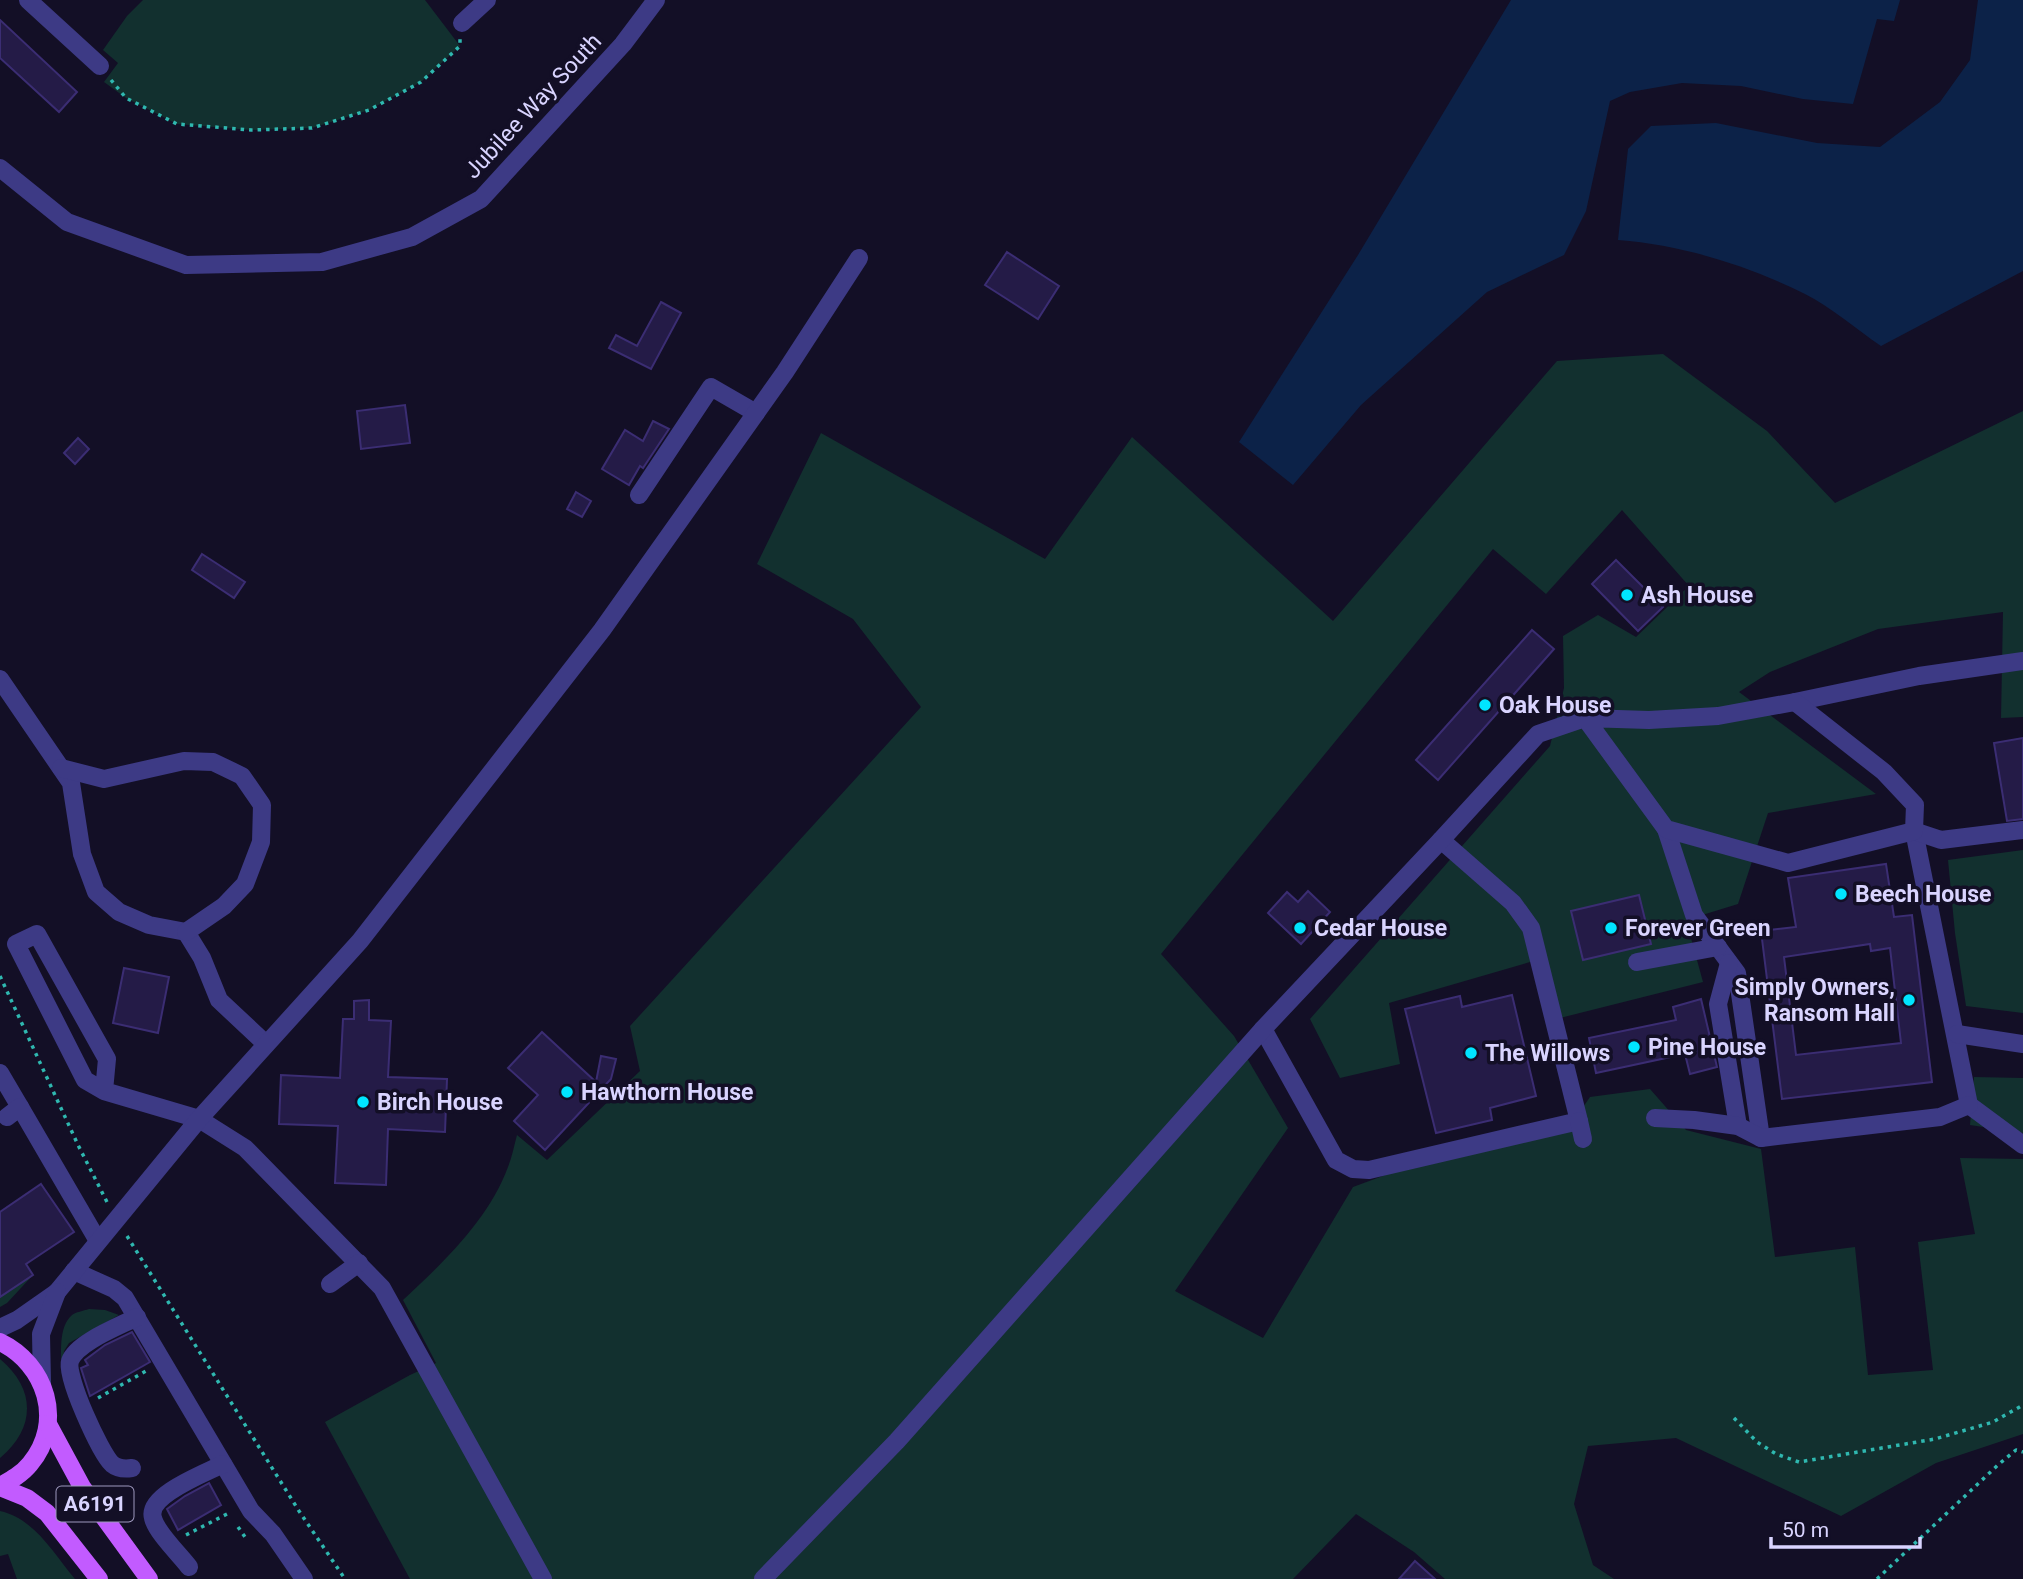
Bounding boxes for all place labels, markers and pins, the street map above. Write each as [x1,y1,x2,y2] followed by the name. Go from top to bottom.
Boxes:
[1641,582,1753,609] place label: Ash House
[1619,587,1635,603] marker: Ash House
[1499,692,1612,719] place label: Oak House
[1477,697,1493,713] marker: Oak House
[1855,881,1991,908] place label: Beech House
[1833,886,1849,902] marker: Beech House
[1314,915,1447,942] place label: Cedar House
[1625,915,1771,942] place label: Forever Green
[1292,920,1308,936] marker: Cedar House
[1603,920,1619,936] marker: Forever Green
[1735,974,1895,1027] place label: Simply Owners, Ransom Hall
[1901,992,1917,1008] marker: Simply Owners, Ransom Hall
[1648,1034,1766,1061] place label: Pine House
[1626,1039,1642,1055] marker: Pine House
[1485,1040,1610,1067] place label: The Willows
[1463,1045,1479,1061] marker: The Willows
[581,1079,753,1106] place label: Hawthorn House
[559,1084,575,1100] marker: Hawthorn House
[377,1089,503,1116] place label: Birch House
[355,1094,371,1110] marker: Birch House

